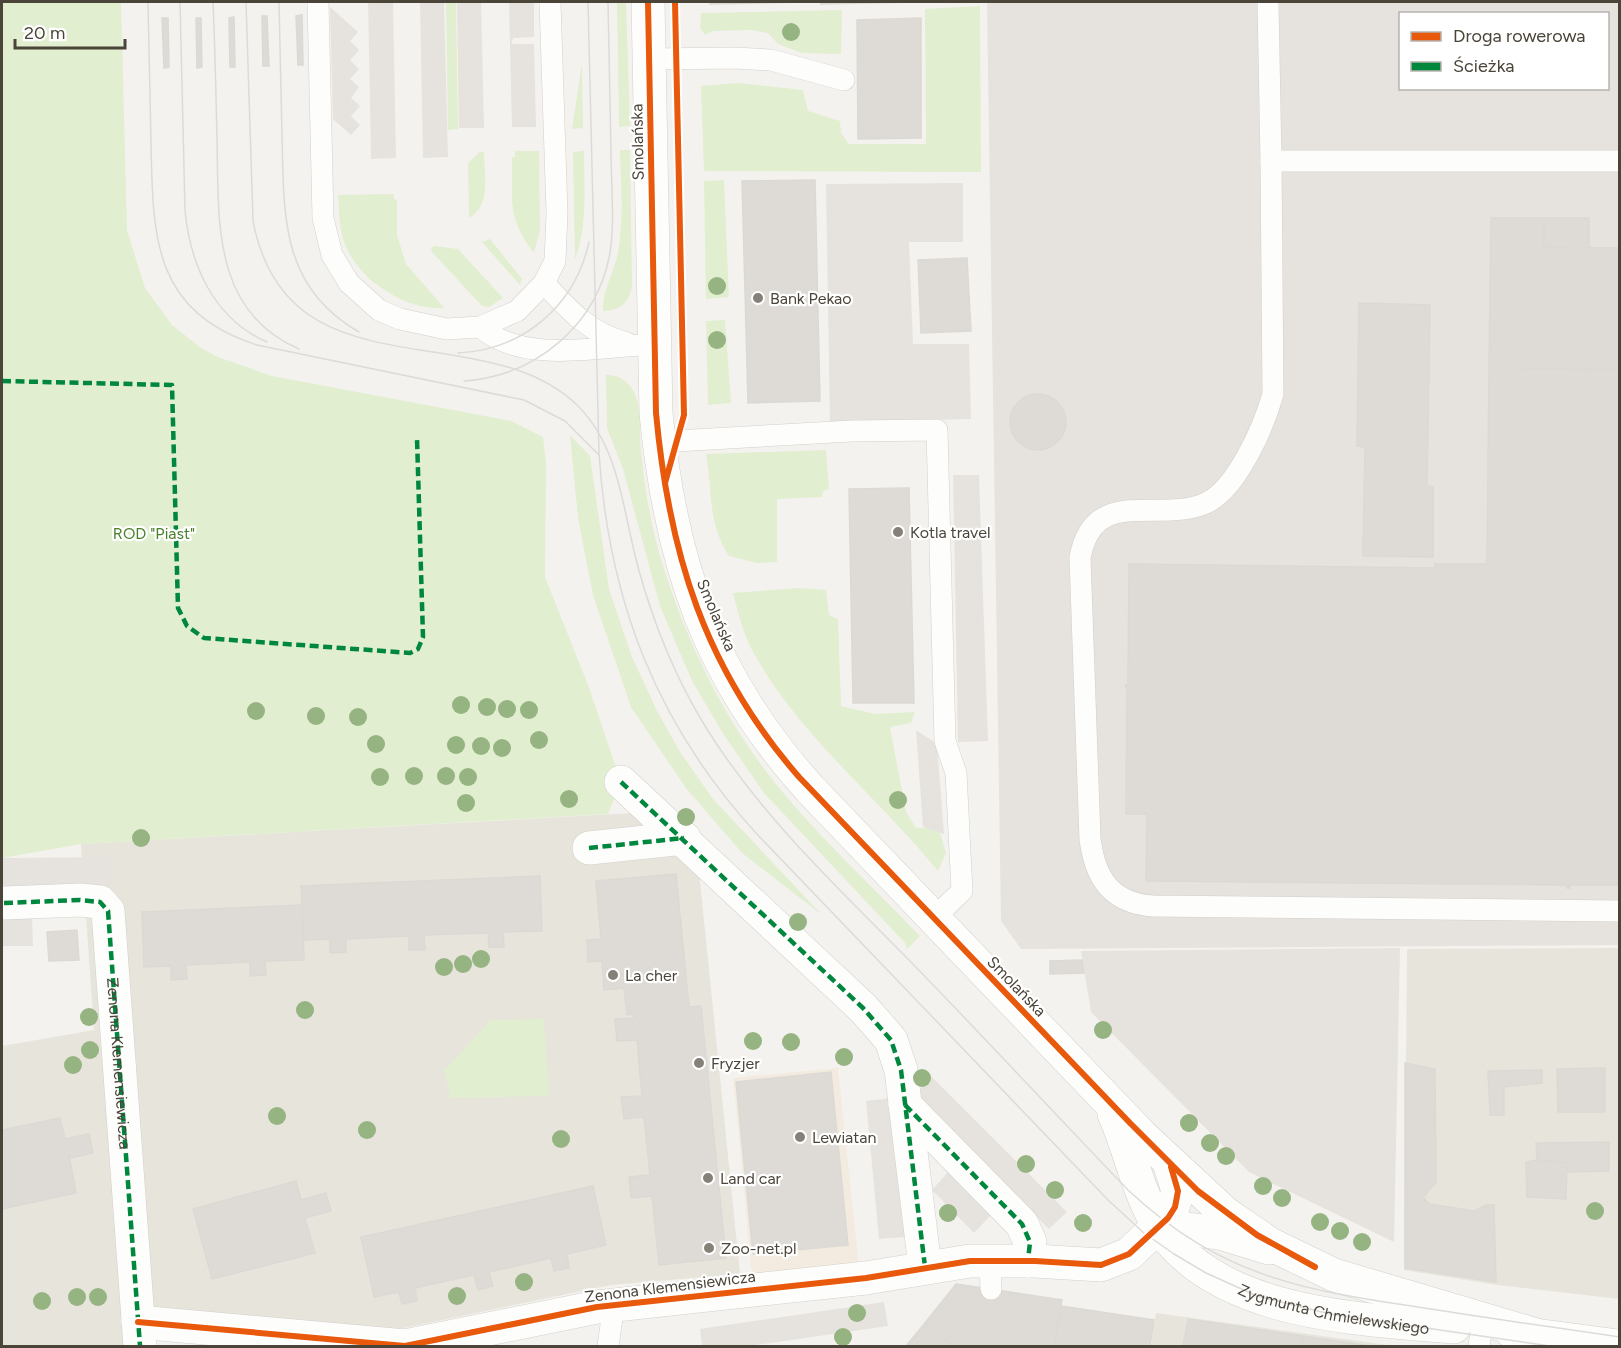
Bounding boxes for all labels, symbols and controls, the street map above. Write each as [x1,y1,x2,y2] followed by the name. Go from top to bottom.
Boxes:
[15,12,124,50] scale bar
[1399,12,1609,90] legend
[24,22,65,44] text: 20 m
[1453,25,1585,47] text: Droga rowerowa
[1453,55,1514,77] text: Ścieżka
[627,104,648,180] street label: Smolańska
[770,289,851,308] place label: Bank Pekao
[751,291,765,305] marker: Bank Pekao
[910,523,990,542] place label: Kotla travel
[113,524,195,543] park label: ROD "Piast"
[891,525,905,539] marker: Kotla travel
[693,576,740,654] street label: Smolańska
[983,952,1050,1020] street label: Smolańska
[625,966,678,985] place label: La cher
[606,968,620,982] marker: La cher
[103,977,135,1150] street label: Zenona Klemensiewicza
[711,1054,760,1073] place label: Fryzjer
[692,1056,706,1070] marker: Fryzjer
[812,1128,876,1147] place label: Lewiatan
[793,1130,807,1144] marker: Lewiatan
[720,1169,782,1188] place label: Land car
[701,1171,715,1185] marker: Land car
[721,1239,797,1258] place label: Zoo-net.pl
[702,1241,716,1255] marker: Zoo-net.pl
[583,1267,757,1306] street label: Zenona Klemensiewicza
[1235,1280,1431,1338] street label: Zygmunta Chmielewskiego

